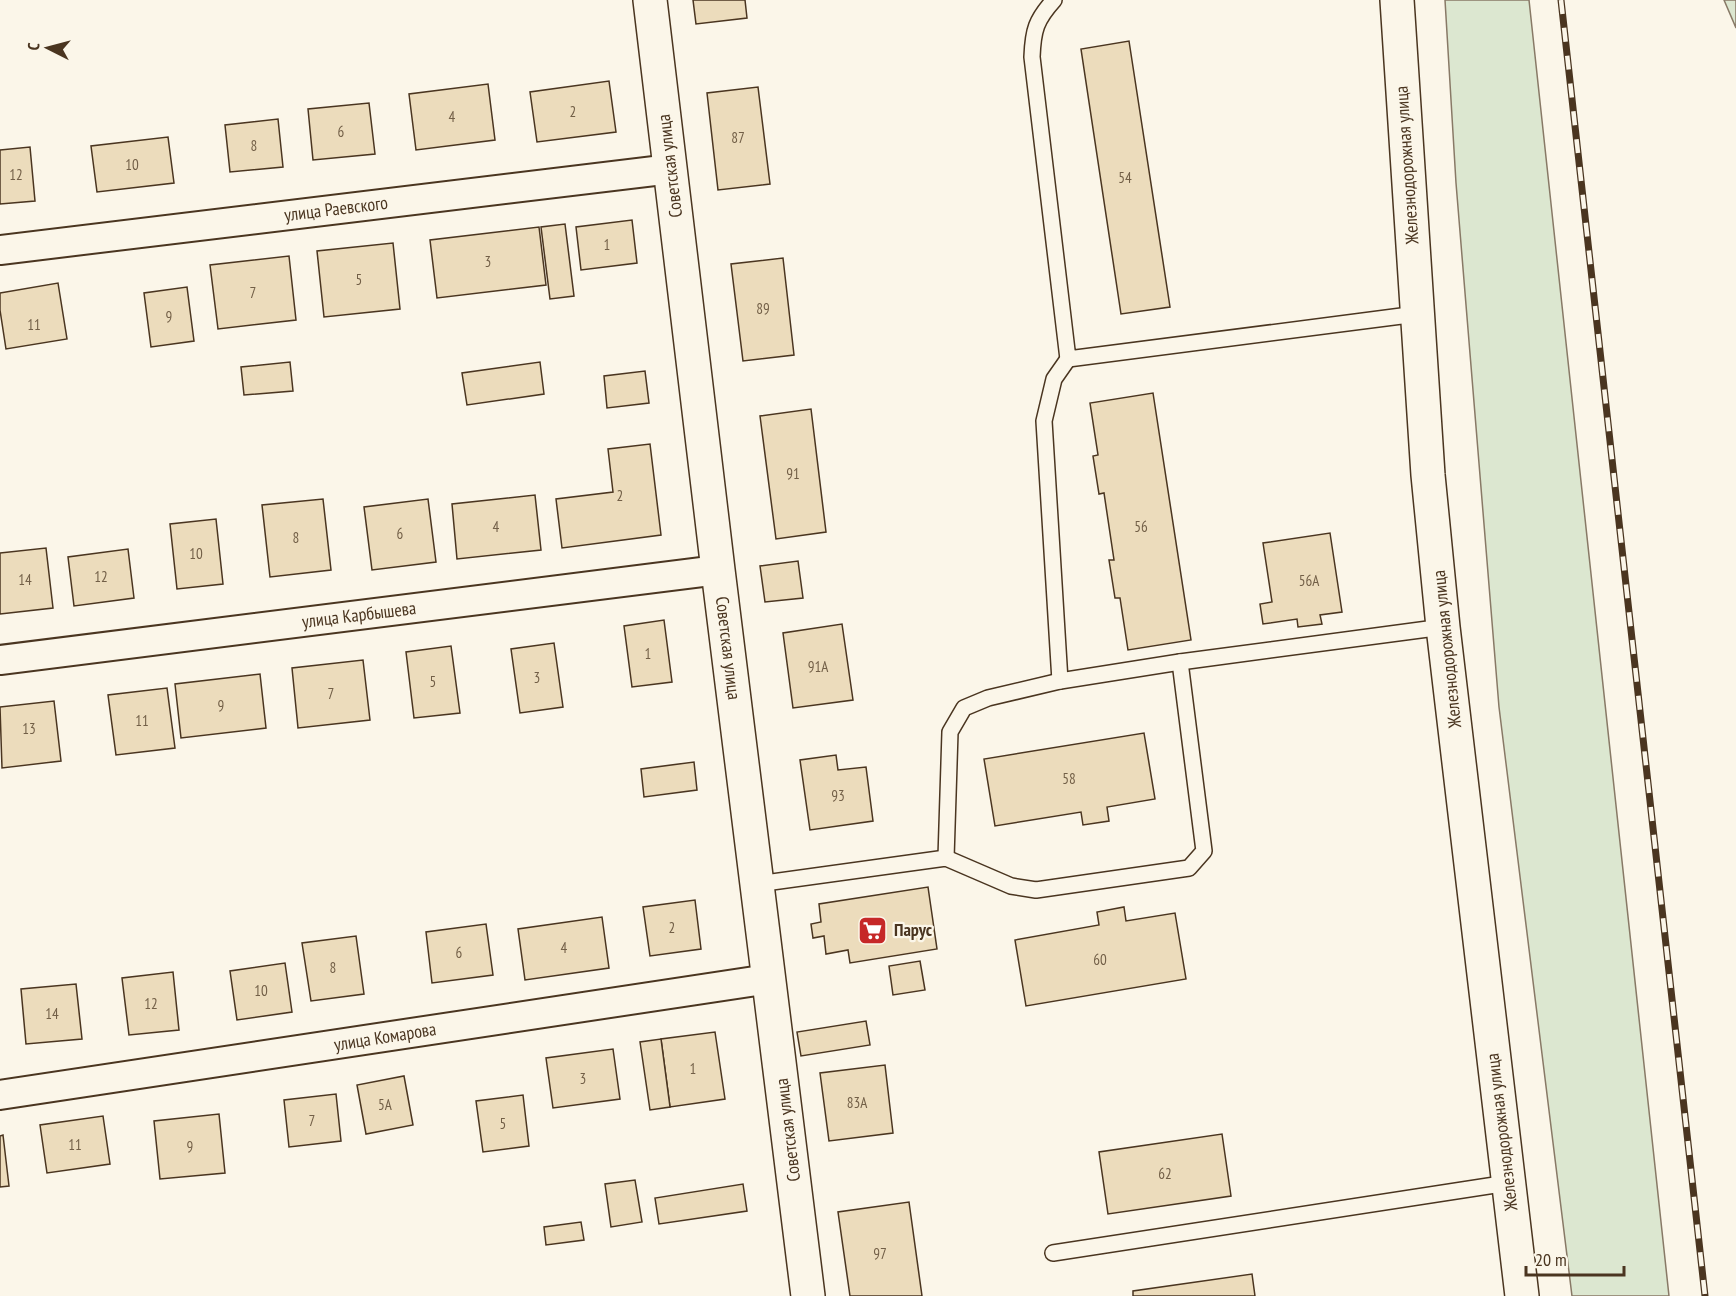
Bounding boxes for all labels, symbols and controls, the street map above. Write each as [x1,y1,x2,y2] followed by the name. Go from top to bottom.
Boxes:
[18,18,78,78] north arrow
[23,41,43,51] text: С
[1389,85,1424,246] street label: Железнодорожная улица
[570,102,576,121] house number: 2
[449,107,456,126] house number: 4
[652,113,687,219] street label: Советская улица
[338,122,345,141] house number: 6
[731,128,745,147] house number: 87
[251,136,257,155] house number: 8
[125,155,139,174] house number: 10
[9,165,23,184] house number: 12
[1118,168,1132,187] house number: 54
[283,191,389,226] street label: улица Раевского
[604,235,610,254] house number: 1
[485,252,491,271] house number: 3
[356,270,362,289] house number: 5
[250,283,256,302] house number: 7
[756,299,770,318] house number: 89
[166,307,172,326] house number: 9
[27,315,41,334] house number: 11
[786,464,800,483] house number: 91
[617,486,623,505] house number: 2
[493,517,500,536] house number: 4
[1134,517,1148,536] house number: 56
[397,524,404,543] house number: 6
[293,528,299,547] house number: 8
[189,544,203,563] house number: 10
[94,567,108,586] house number: 12
[1427,569,1466,730] street label: Железнодорожная улица
[18,570,32,589] house number: 14
[1299,571,1320,590] house number: 56А
[711,595,746,701] street label: Советская улица
[301,596,417,633] street label: улица Карбышева
[645,644,651,663] house number: 1
[808,657,829,676] house number: 91А
[534,668,540,687] house number: 3
[430,672,436,691] house number: 5
[328,684,334,703] house number: 7
[218,696,224,715] house number: 9
[135,711,149,730] house number: 11
[22,719,36,738] house number: 13
[1062,769,1076,788] house number: 58
[831,786,845,805] house number: 93
[857,914,889,946] supermarket icon: Парус
[669,918,675,937] house number: 2
[894,918,933,941] place label: Парус
[561,938,568,957] house number: 4
[456,943,463,962] house number: 6
[1093,950,1107,969] house number: 60
[330,958,336,977] house number: 8
[254,981,268,1000] house number: 10
[144,994,158,1013] house number: 12
[45,1004,59,1023] house number: 14
[332,1017,438,1056] street label: улица Комарова
[1480,1052,1523,1213] street label: Железнодорожная улица
[690,1059,696,1078] house number: 1
[580,1069,586,1088] house number: 3
[770,1077,805,1183] street label: Советская улица
[847,1093,868,1112] house number: 83А
[378,1095,393,1114] house number: 5А
[309,1111,315,1130] house number: 7
[500,1114,506,1133] house number: 5
[68,1135,82,1154] house number: 11
[187,1137,193,1156] house number: 9
[1158,1164,1172,1183] house number: 62
[1526,1239,1624,1277] scale bar
[873,1244,887,1263] house number: 97
[1535,1248,1567,1271] text: 20 m

